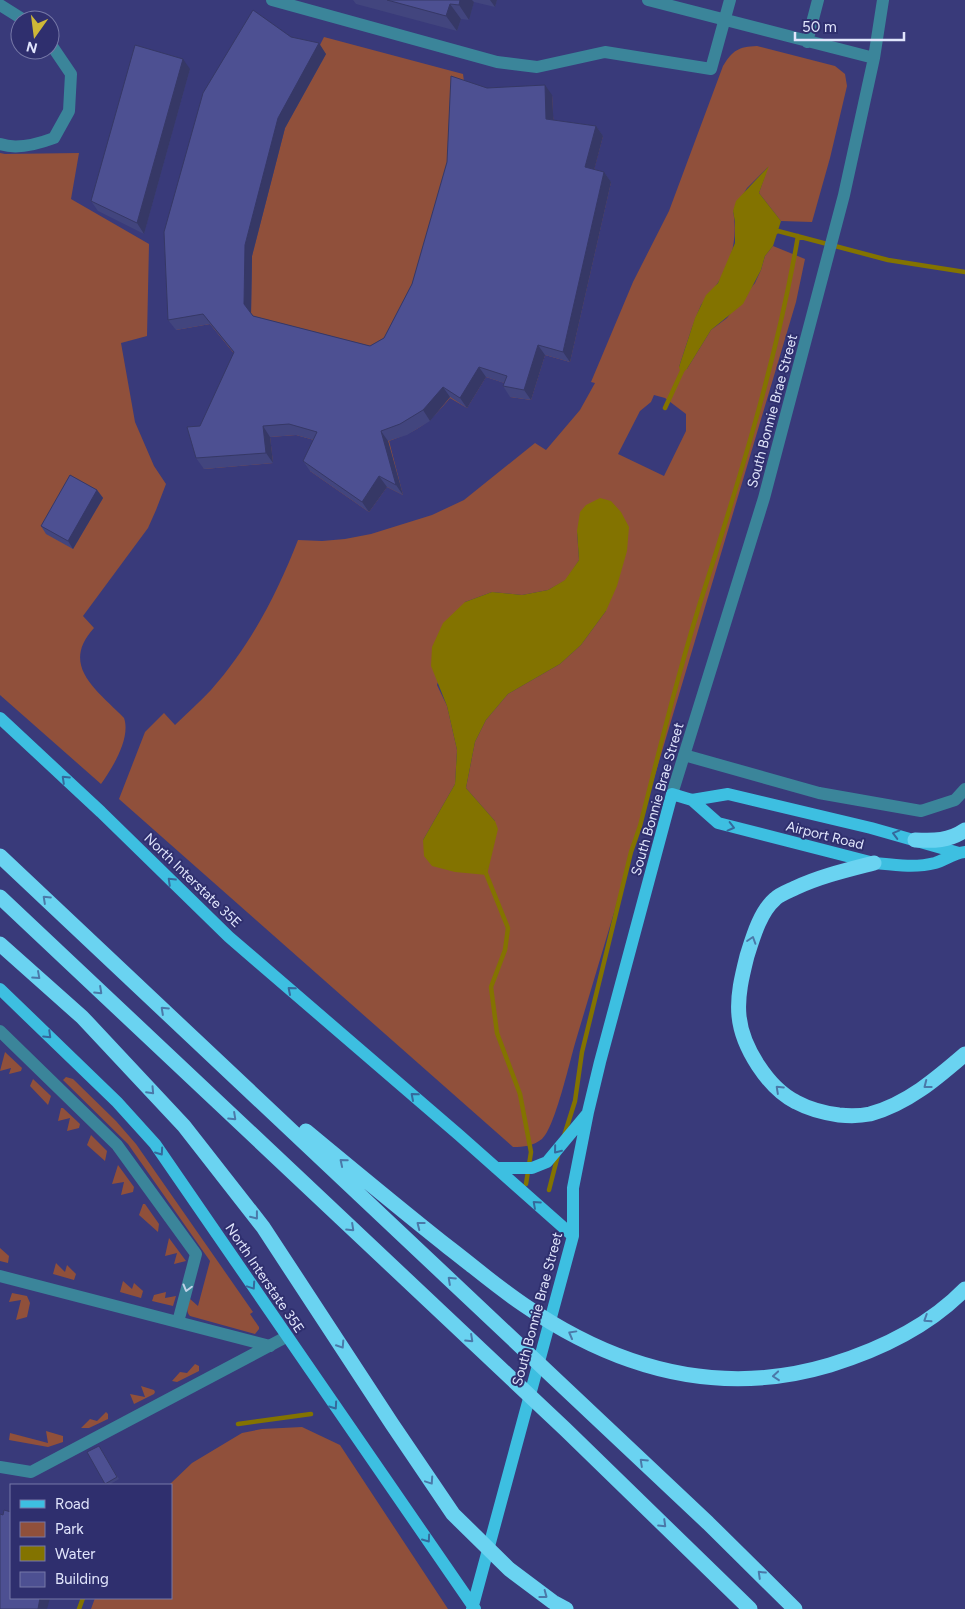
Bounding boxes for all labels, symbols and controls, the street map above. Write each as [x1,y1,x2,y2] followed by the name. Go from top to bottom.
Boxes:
[10,10,60,60] north arrow
[795,10,904,42] scale bar
[802,18,837,36] text: 50 m
[25,38,39,57] text: N
[744,332,801,490] street label: South Bonnie Brae Street
[627,721,687,878] street label: South Bonnie Brae Street
[62,776,71,785] one-way arrow
[784,818,866,853] street label: Airport Road
[727,821,735,831] one-way arrow
[140,830,245,931] street label: North Interstate 35E
[892,830,900,840] one-way arrow
[168,878,177,887] one-way arrow
[42,896,51,905] one-way arrow
[747,937,757,945] one-way arrow
[31,971,40,980] one-way arrow
[93,985,102,994] one-way arrow
[288,987,297,996] one-way arrow
[161,1007,170,1016] one-way arrow
[42,1029,51,1038] one-way arrow
[924,1079,933,1087] one-way arrow
[145,1085,154,1094] one-way arrow
[776,1086,785,1095] one-way arrow
[411,1093,420,1102] one-way arrow
[227,1111,236,1120] one-way arrow
[554,1144,563,1153] one-way arrow
[154,1146,163,1156] one-way arrow
[339,1158,348,1167] one-way arrow
[533,1201,542,1210] one-way arrow
[249,1210,258,1220] one-way arrow
[222,1220,308,1336] street label: North Interstate 35E
[417,1221,426,1230] one-way arrow
[346,1222,355,1231] one-way arrow
[509,1230,566,1388] street label: South Bonnie Brae Street
[448,1277,457,1286] one-way arrow
[246,1280,255,1290] one-way arrow
[182,1284,192,1292] one-way arrow
[923,1313,933,1322] one-way arrow
[568,1330,577,1340] one-way arrow
[464,1333,473,1342] one-way arrow
[334,1340,344,1349] one-way arrow
[772,1370,780,1381] one-way arrow
[328,1400,337,1410] one-way arrow
[640,1459,649,1468] one-way arrow
[424,1475,433,1485] one-way arrow
[10,1484,172,1599] legend
[55,1495,90,1513] text: Road
[657,1518,666,1527] one-way arrow
[55,1520,84,1538] text: Park
[421,1534,430,1543] one-way arrow
[55,1545,95,1563] text: Water
[55,1570,109,1588] text: Building
[758,1571,767,1580] one-way arrow
[538,1590,547,1598] one-way arrow

